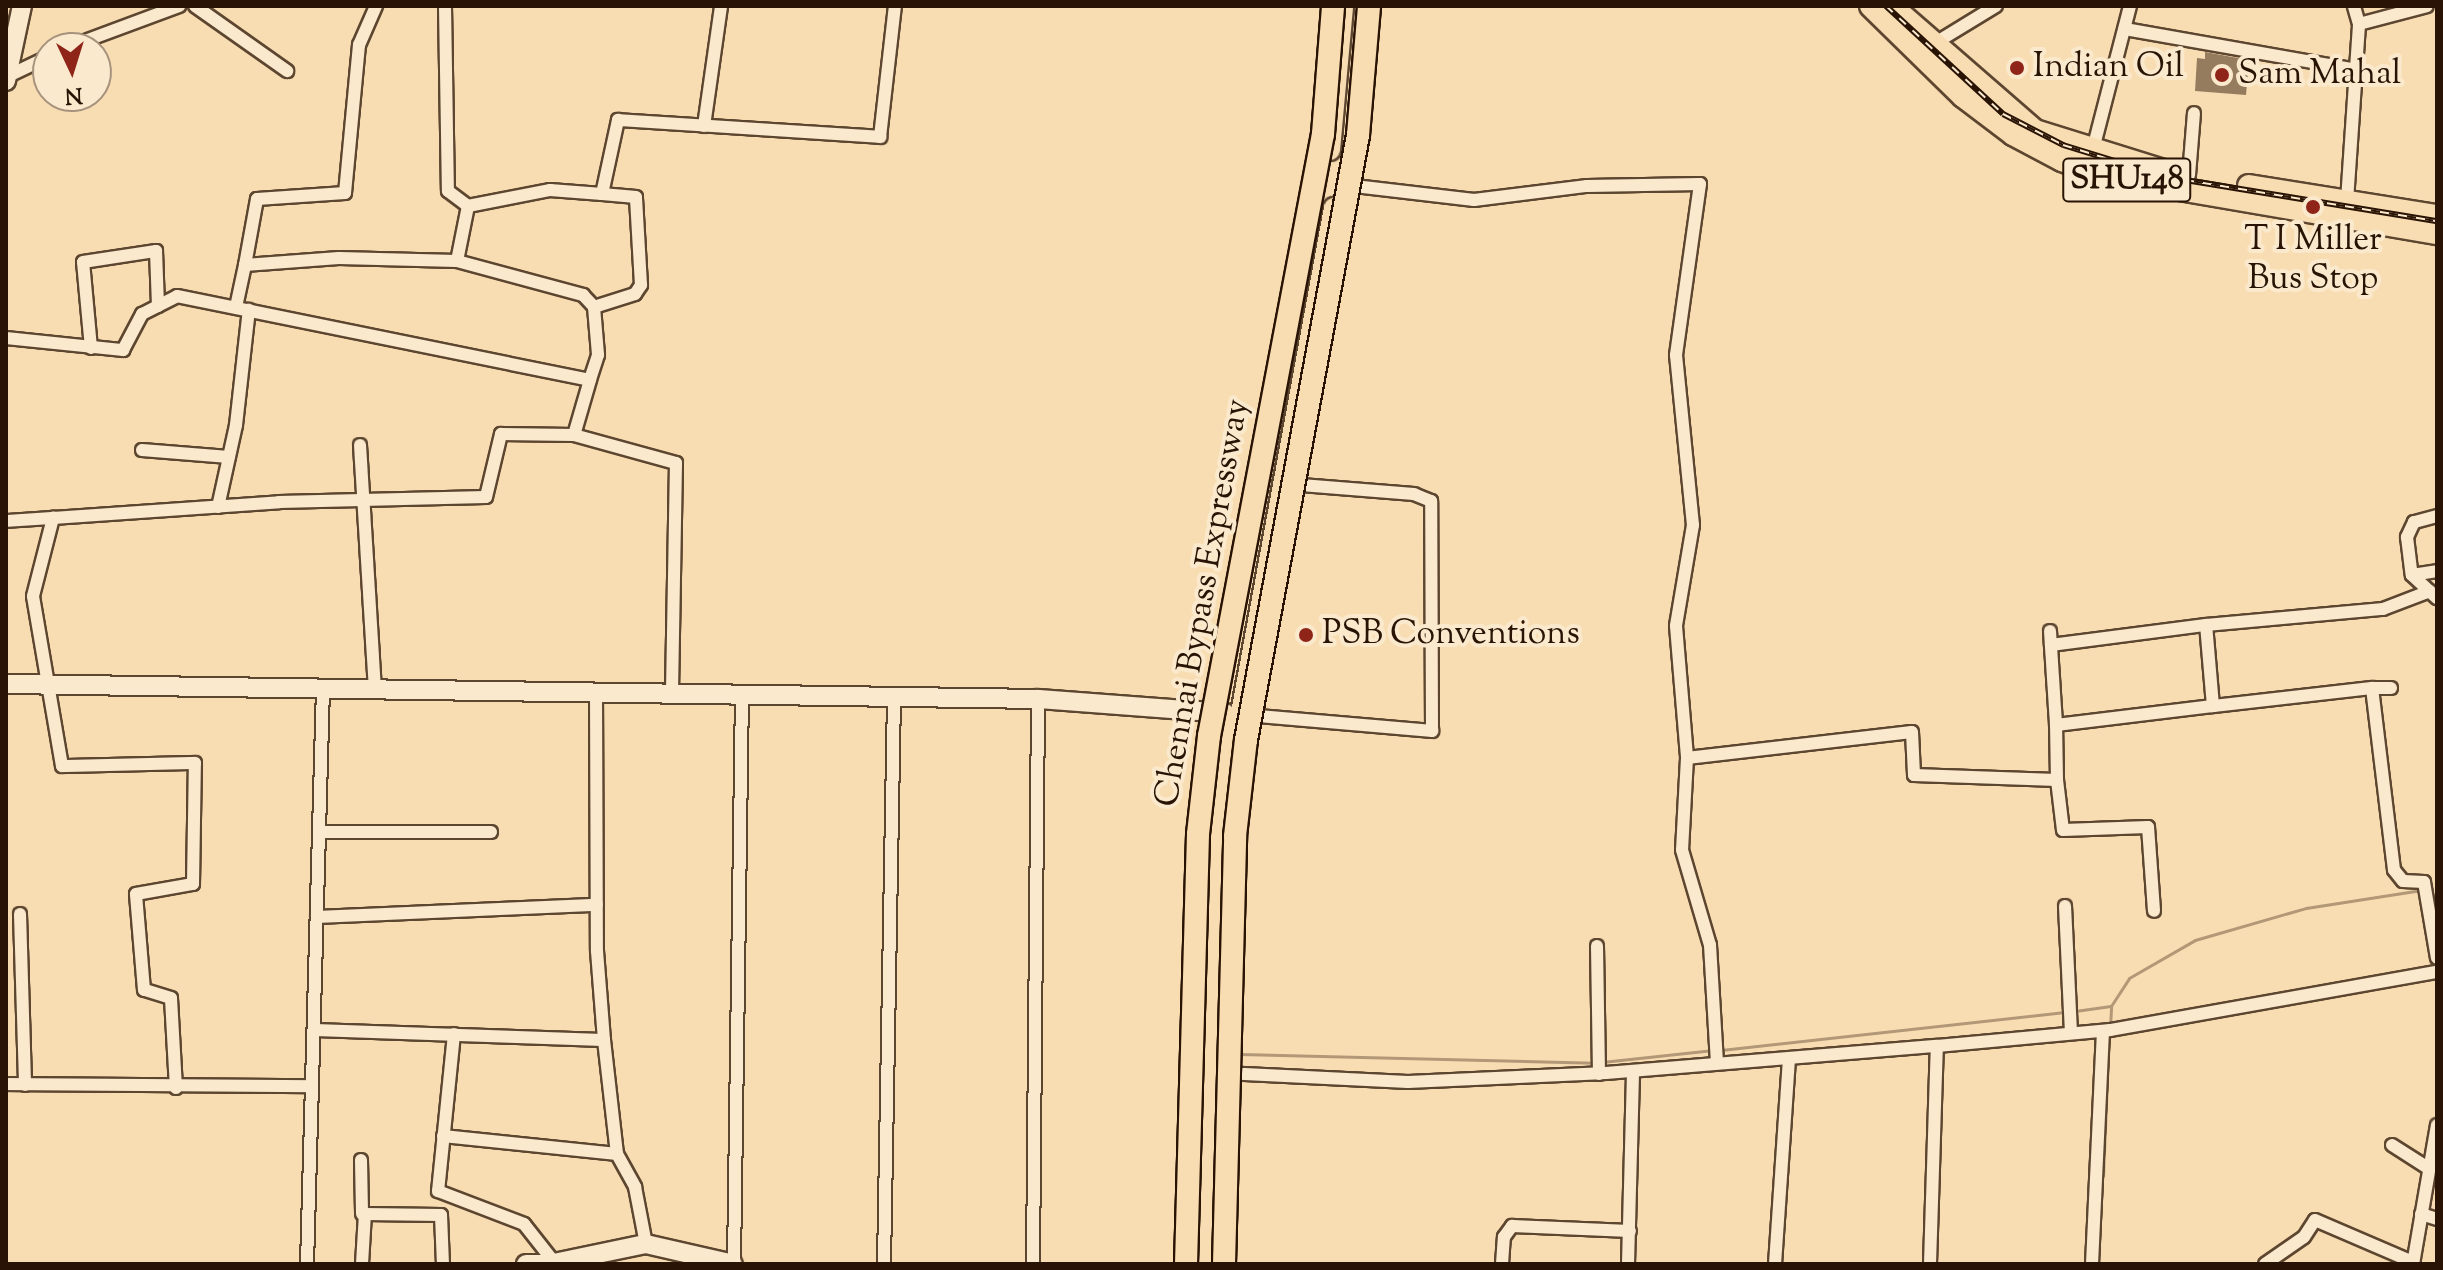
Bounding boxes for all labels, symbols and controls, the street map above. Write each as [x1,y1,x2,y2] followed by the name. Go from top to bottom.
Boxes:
[32,32,112,112] north arrow
[2033,48,2184,88] place label: Indian Oil
[2238,55,2401,95] place label: Sam Mahal
[2008,59,2026,77] marker: Indian Oil
[2213,66,2231,84] marker: Sam Mahal
[64,77,83,111] text: N
[2061,152,2193,208] road number: SHU148
[2304,198,2322,216] marker: T I Miller Bus Stop
[2244,220,2382,300] place label: T I Miller Bus Stop
[1147,396,1259,810] street label: Chennai Bypass Expressway
[1322,615,1580,655] place label: PSB Conventions
[1297,626,1315,644] marker: PSB Conventions

